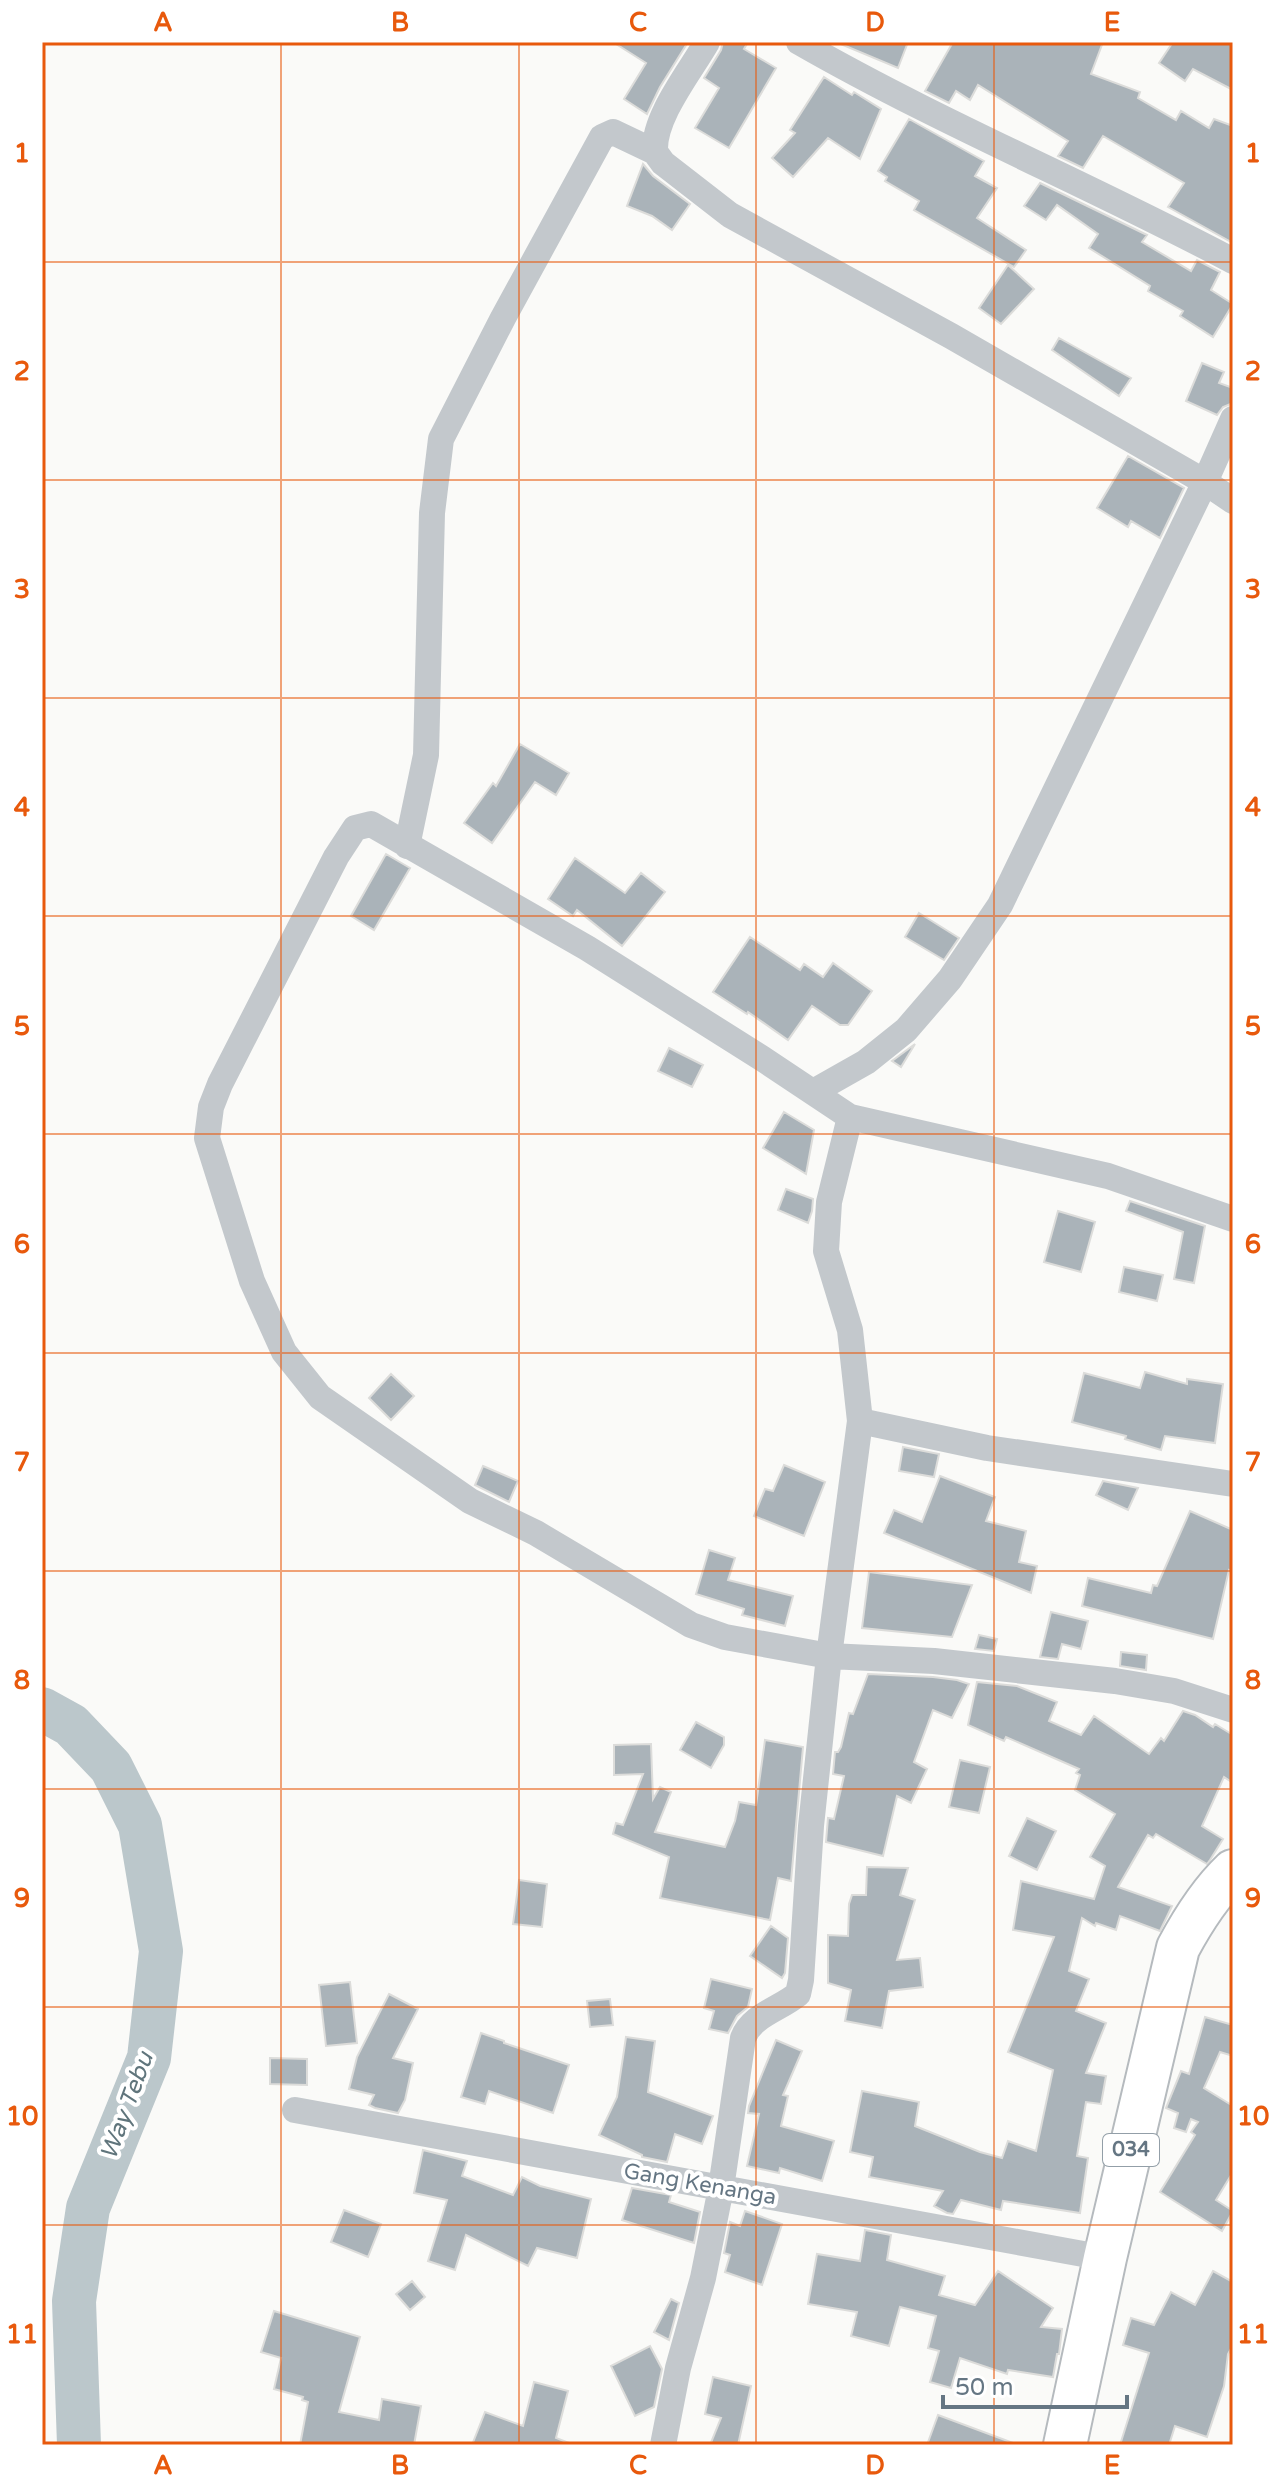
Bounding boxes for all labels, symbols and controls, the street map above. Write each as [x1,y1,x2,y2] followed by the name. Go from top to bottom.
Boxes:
[153,7,173,38] text: A
[391,7,409,38] text: B
[629,7,647,38] text: C
[865,7,885,38] text: D
[1104,7,1120,38] text: E
[14,138,30,169] text: 1
[1245,138,1261,169] text: 1
[14,356,30,387] text: 2
[1245,356,1261,387] text: 2
[14,574,30,605] text: 3
[1245,574,1261,605] text: 3
[14,792,30,823] text: 4
[1245,792,1261,823] text: 4
[14,1011,30,1042] text: 5
[1245,1011,1261,1042] text: 5
[14,1229,30,1260] text: 6
[1245,1229,1261,1260] text: 6
[14,1447,30,1478] text: 7
[1245,1447,1261,1478] text: 7
[14,1665,30,1696] text: 8
[1245,1665,1261,1696] text: 8
[14,1883,30,1914] text: 9
[1245,1883,1261,1914] text: 9
[94,2047,160,2164] water label: Way Tebu
[6,2101,38,2132] text: 10
[1237,2101,1269,2132] text: 10
[1103,2134,1159,2166] road number: 034
[622,2158,778,2210] street label: Gang Kenanga
[6,2319,38,2350] text: 11
[1237,2319,1269,2350] text: 11
[943,2359,1127,2409] scale bar
[955,2373,1013,2402] text: 50 m
[153,2450,173,2481] text: A
[391,2450,409,2481] text: B
[629,2450,647,2481] text: C
[865,2450,885,2481] text: D
[1104,2450,1120,2481] text: E

